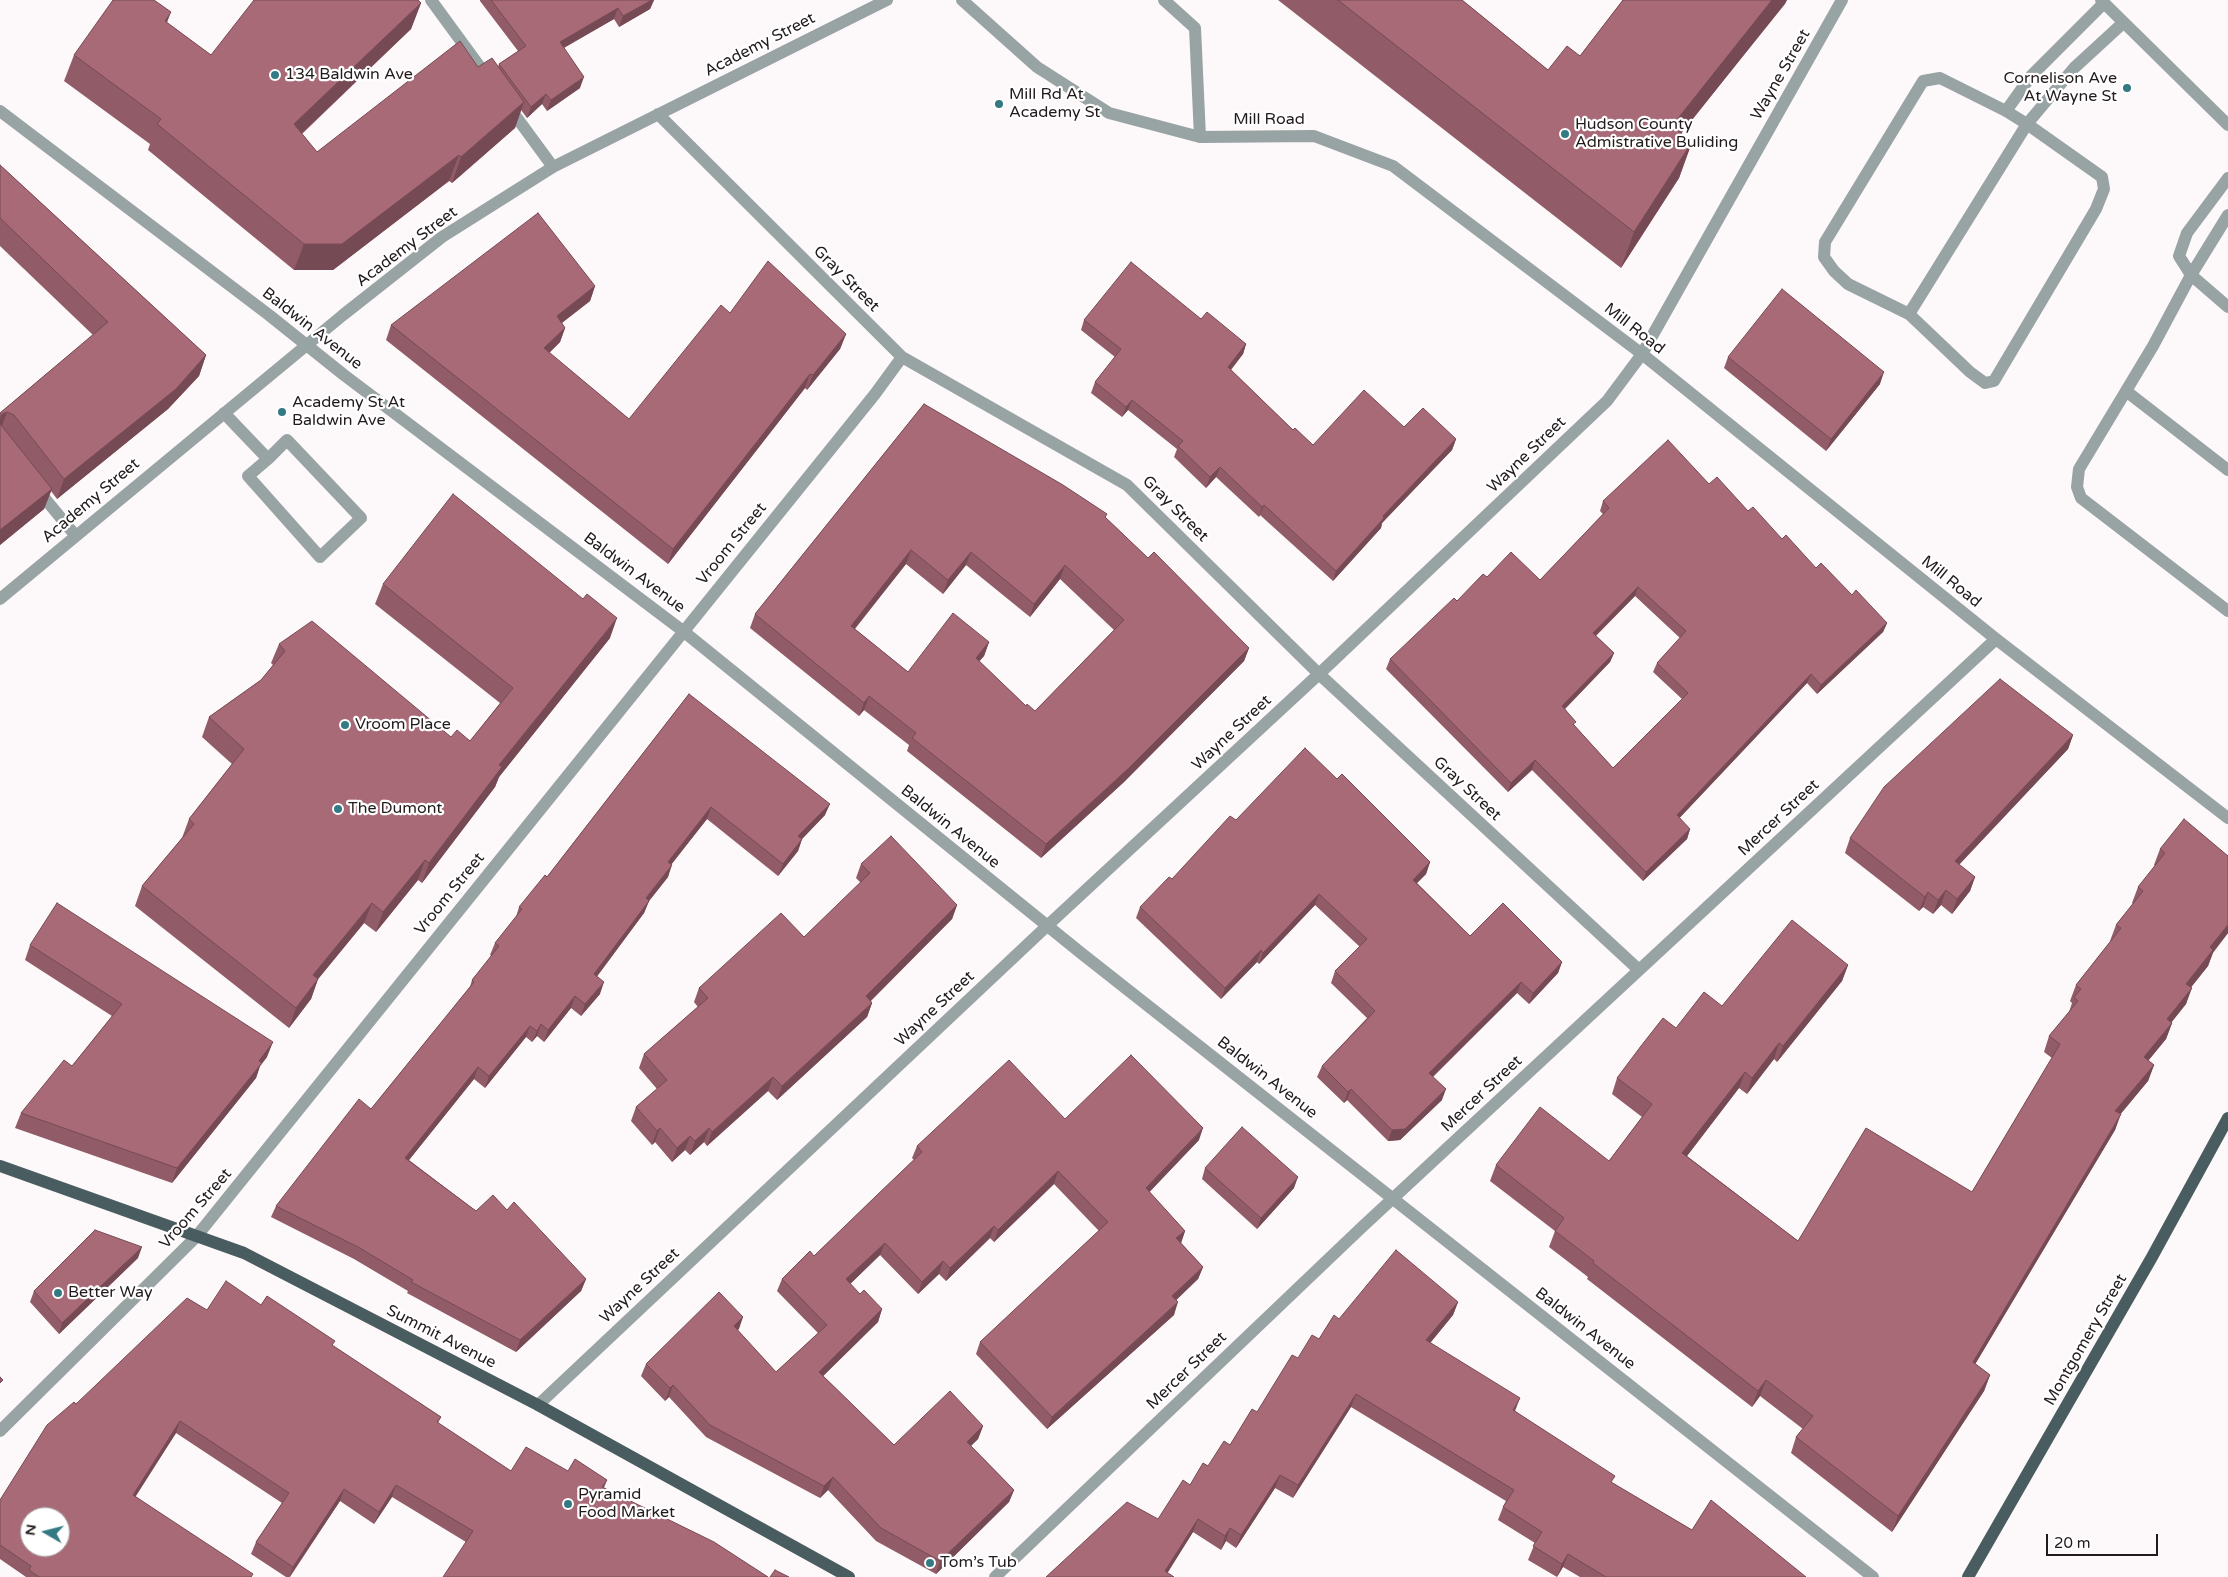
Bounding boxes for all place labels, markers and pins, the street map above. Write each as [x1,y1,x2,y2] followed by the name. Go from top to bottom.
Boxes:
[285,65,413,85] place label: 134 Baldwin Ave
[269,69,281,81] marker: 134 Baldwin Ave
[2003,69,2117,107] place label: Cornelison Ave At Wayne St
[2121,82,2133,94] marker: Cornelison Ave At Wayne St
[1009,85,1100,123] place label: Mill Rd At Academy St
[993,98,1005,110] marker: Mill Rd At Academy St
[1575,115,1738,153] place label: Hudson County Admistrative Buliding
[1559,128,1571,140] marker: Hudson County Admistrative Buliding
[292,393,405,431] place label: Academy St At Baldwin Ave
[276,406,288,418] marker: Academy St At Baldwin Ave
[355,715,451,735] place label: Vroom Place
[339,719,351,731] marker: Vroom Place
[348,799,442,819] place label: The Dumont
[332,803,344,815] marker: The Dumont
[68,1283,152,1303] place label: Better Way
[52,1287,64,1299] marker: Better Way
[578,1485,675,1523] place label: Pyramid Food Market
[562,1498,574,1510] marker: Pyramid Food Market
[940,1553,1017,1573] place label: Tom’s Tub
[924,1557,936,1569] marker: Tom’s Tub

